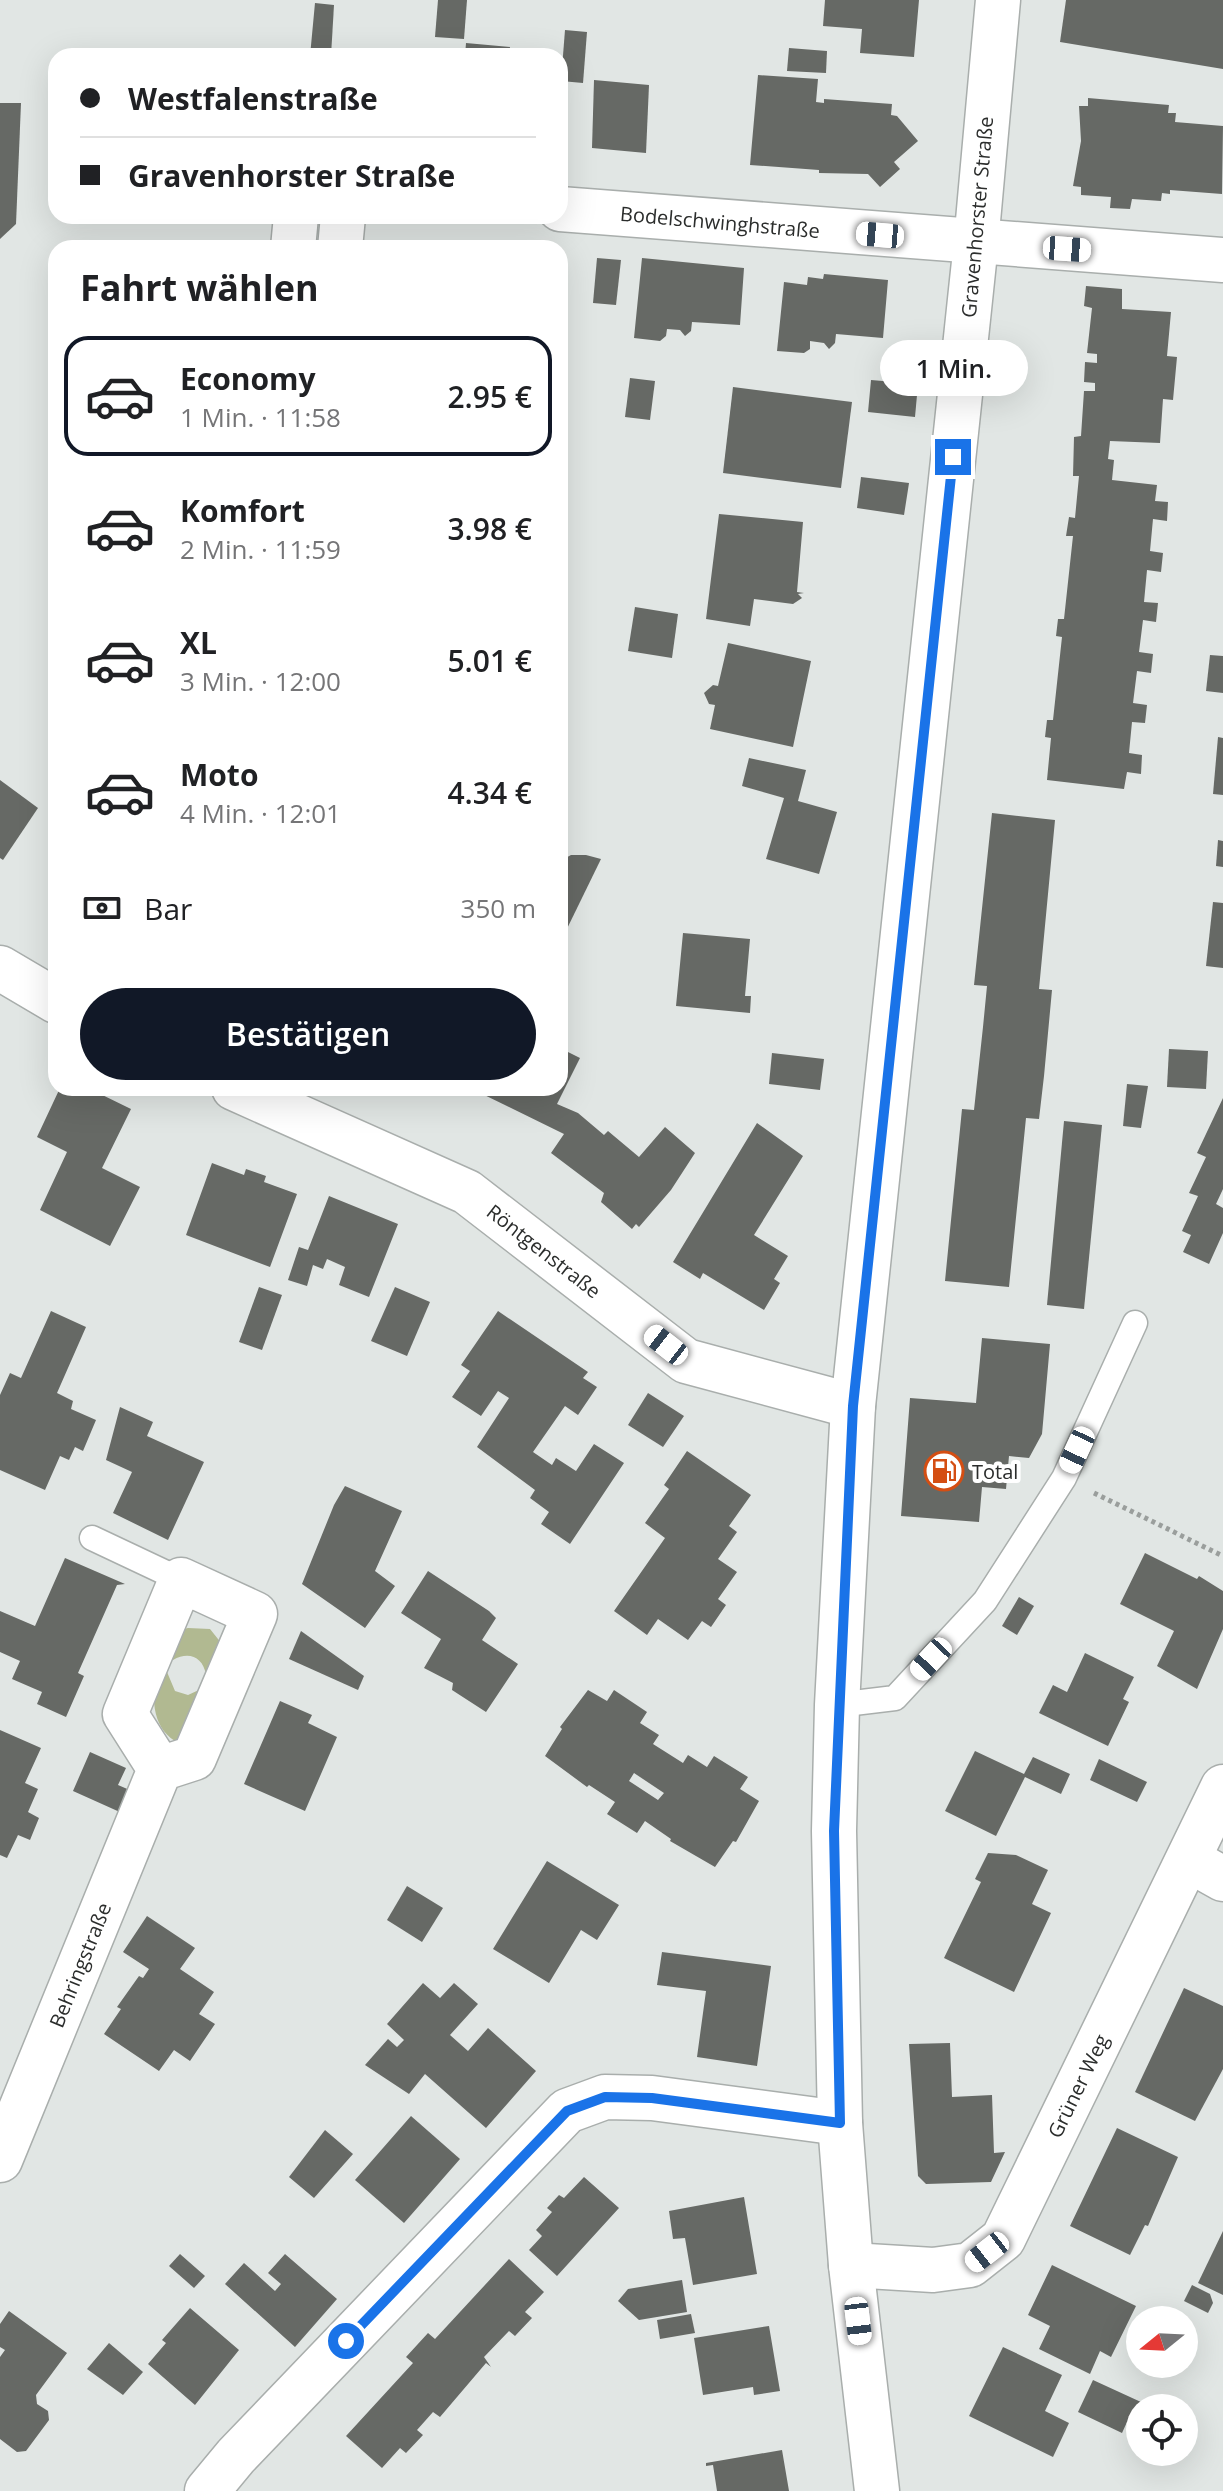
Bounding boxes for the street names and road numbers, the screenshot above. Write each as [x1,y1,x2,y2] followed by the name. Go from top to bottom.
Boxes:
[955,115,999,319] street label: Gravenhorster Straße
[619,200,821,244] street label: Bodelschwinghstraße
[481,1198,607,1304] street label: Röntgenstraße
[43,1899,117,2031] street label: Behringstraße
[1041,2029,1115,2142] street label: Grüner Weg

